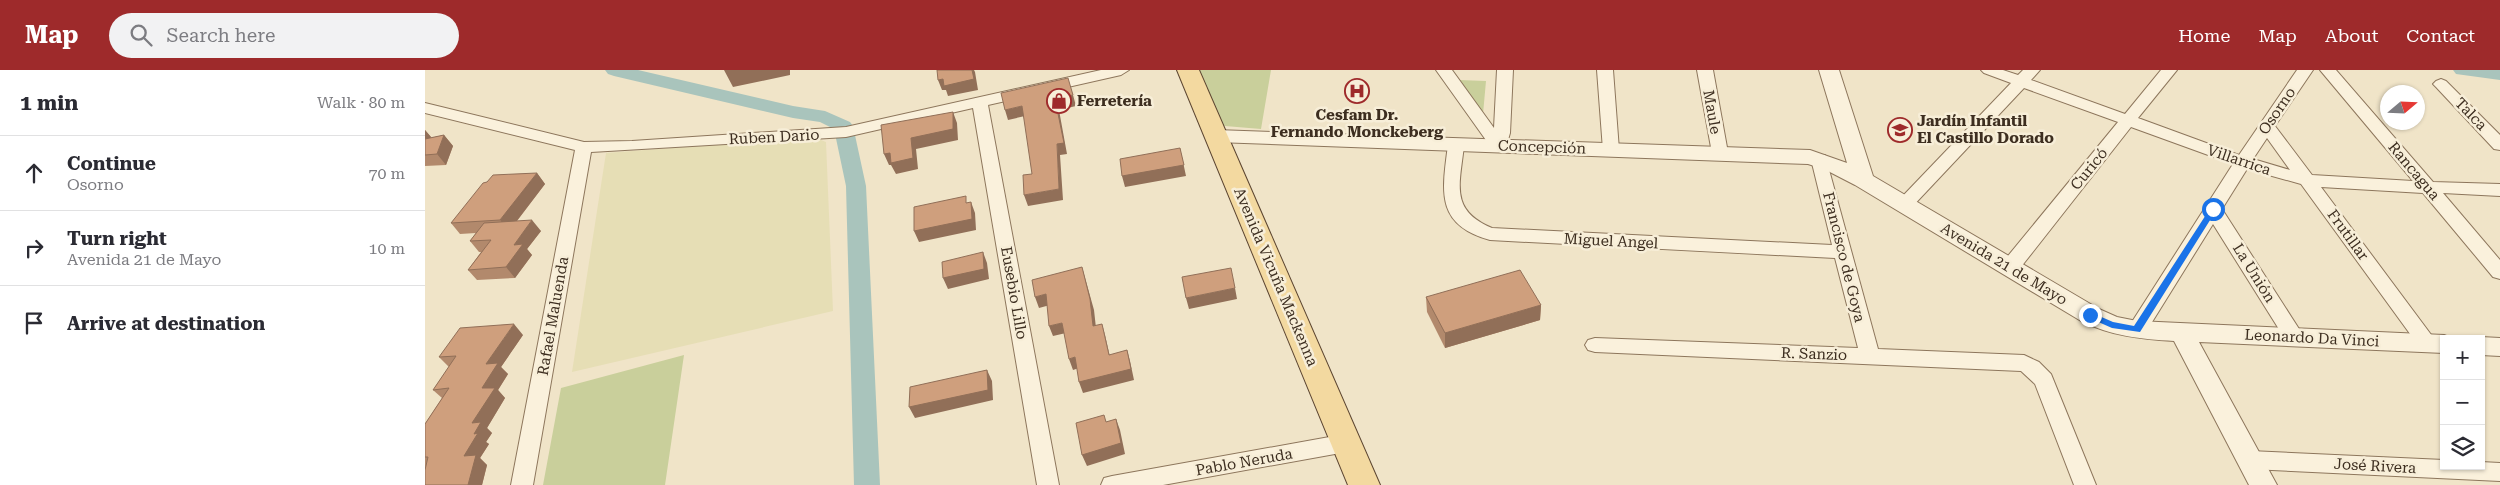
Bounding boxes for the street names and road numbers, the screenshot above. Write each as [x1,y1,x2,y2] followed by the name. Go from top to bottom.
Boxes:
[2255,84,2299,138] street label: Osorno
[1699,89,1725,135] street label: Maule
[2451,94,2491,134] street label: Talca
[728,126,820,148] street label: Ruben Dario
[1498,136,1587,158] street label: Concepción
[2384,138,2444,204] street label: Rancagua
[2205,141,2273,179] street label: Villarrica
[2067,144,2111,194] street label: Curicó
[1230,185,1322,369] street label: Avenida Vicuña Mackenna
[1819,190,1869,324] street label: Francisco de Goya
[2324,206,2372,264] street label: Frutillar
[1937,219,2071,309] street label: Avenida 21 de Mayo
[1563,230,1659,252] street label: Miguel Angel
[2229,240,2279,306] street label: La Unión
[997,245,1031,341] street label: Eusebio Lillo
[534,255,572,377] street label: Rafael Maluenda
[2244,325,2380,351] street label: Leonardo Da Vinci
[1781,344,1847,364] street label: R. Sanzio
[1194,445,1294,479] street label: Pablo Neruda
[2333,455,2417,477] street label: José Rivera

